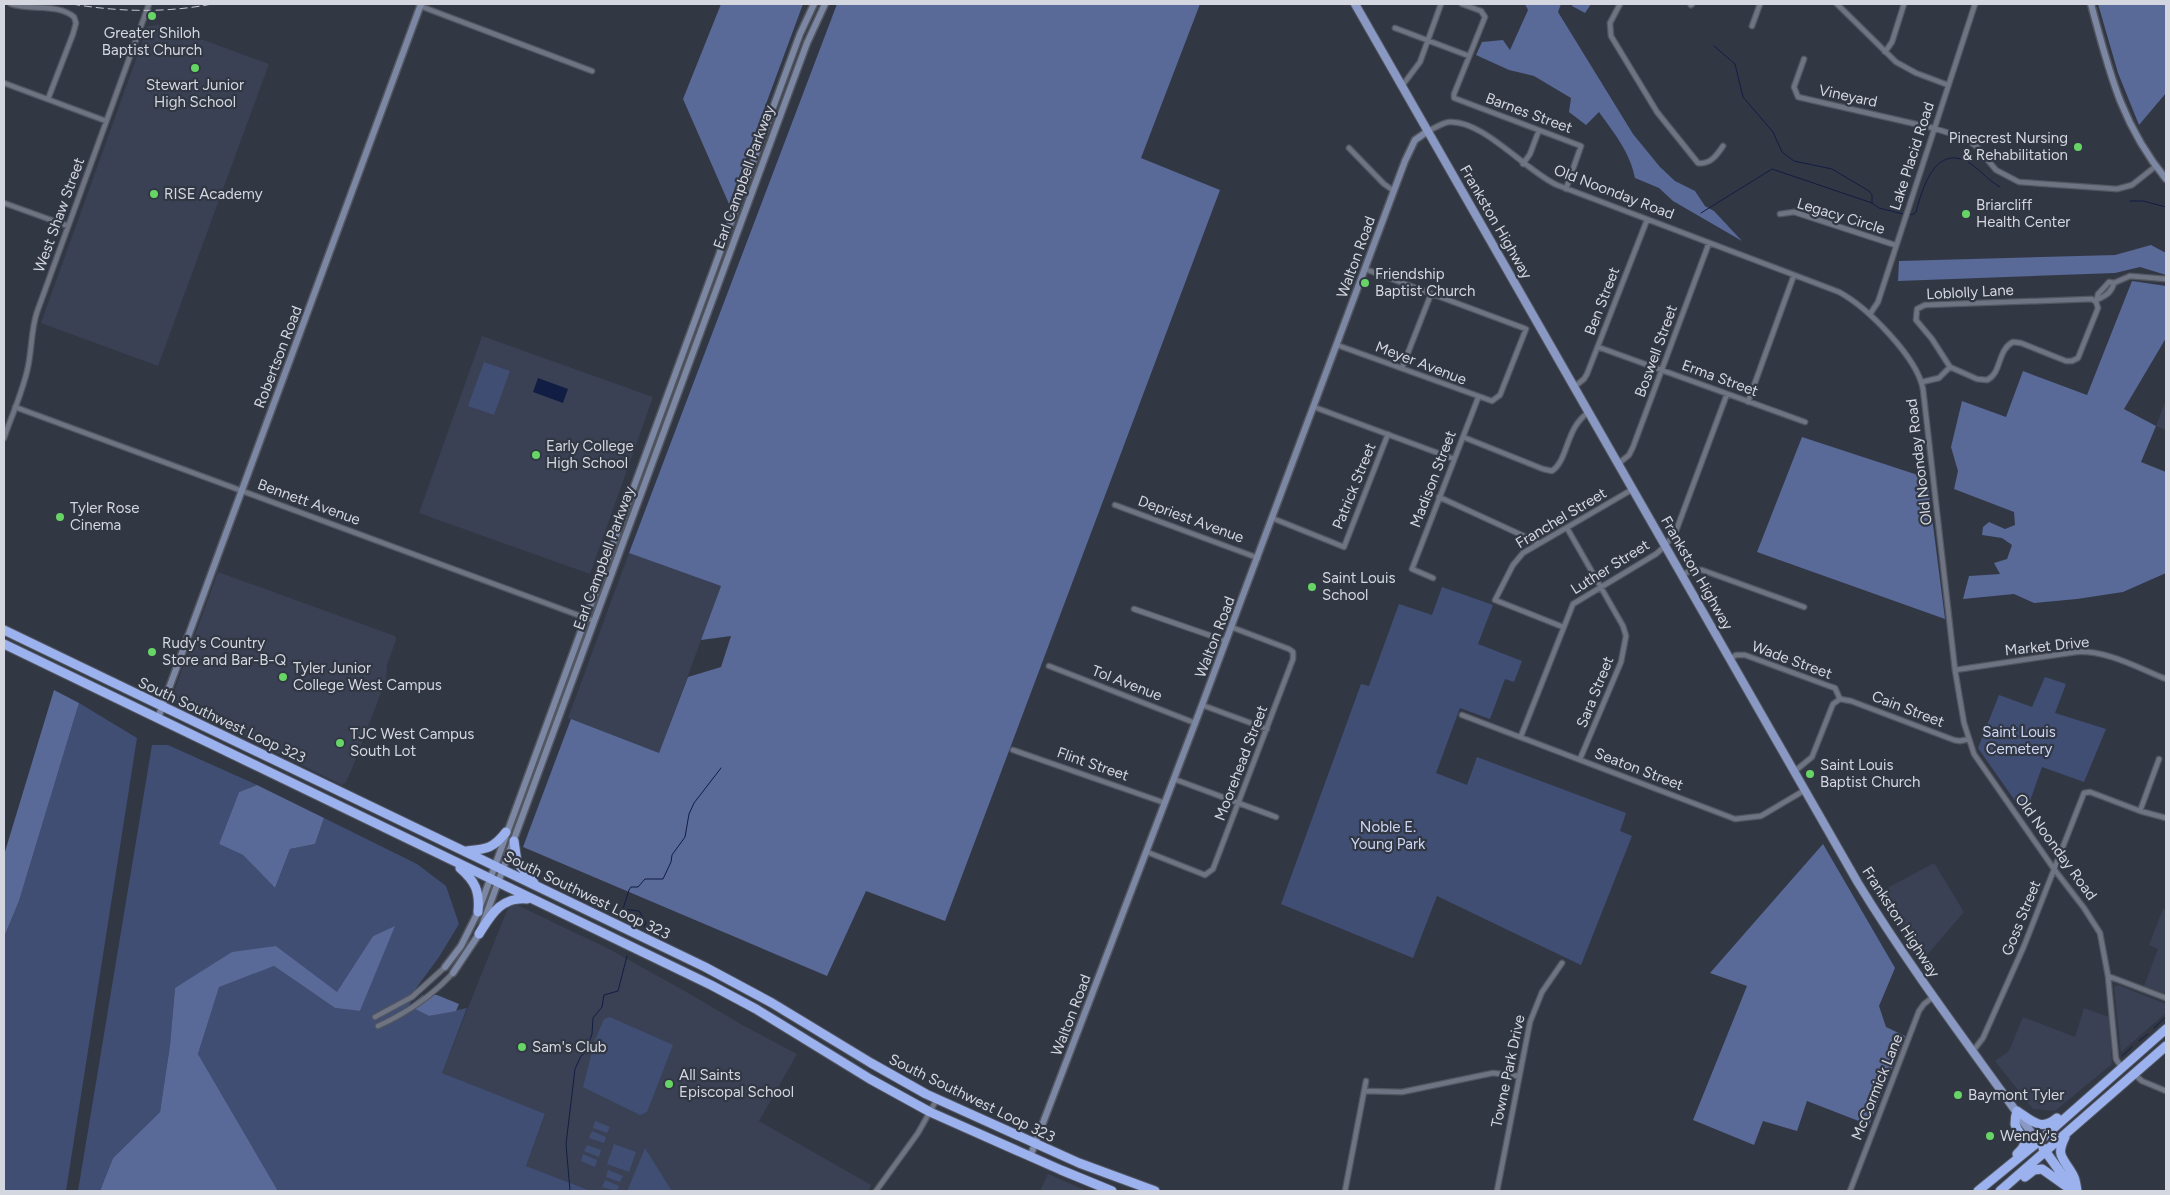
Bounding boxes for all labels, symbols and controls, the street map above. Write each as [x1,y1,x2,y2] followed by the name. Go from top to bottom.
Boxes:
[146,10,158,22] marker: Greater Shiloh Baptist Church
[102,24,202,59] place label: Greater Shiloh Baptist Church
[189,62,201,74] marker: Stewart Junior High School
[146,76,244,111] place label: Stewart Junior High School
[1817,81,1879,111] street label: Vineyard
[1483,89,1575,137] street label: Barnes Street
[1886,100,1938,212] street label: Lake Placid Road
[710,103,778,251] street label: Earl Campbell Parkway
[1949,129,2068,164] place label: Pinecrest Nursing & Rehabilitation
[2072,141,2084,153] marker: Pinecrest Nursing & Rehabilitation
[30,155,88,275] street label: West Shaw Street
[1551,161,1677,223] street label: Old Noonday Road
[1456,162,1536,282] street label: Frankston Highway
[164,185,263,203] place label: RISE Academy
[148,188,160,200] marker: RISE Academy
[1795,194,1887,238] street label: Legacy Circle
[1976,196,2070,231] place label: Briarcliff Health Center
[1960,208,1972,220] marker: Briarcliff Health Center
[1333,214,1379,300] street label: Walton Road
[1581,264,1623,338] street label: Ben Street
[1375,265,1475,300] place label: Friendship Baptist Church
[1359,277,1371,289] marker: Friendship Baptist Church
[1926,281,2014,303] street label: Loblolly Lane
[1631,302,1681,400] street label: Boswell Street
[250,303,306,411] street label: Robertson Road
[1373,337,1469,389] street label: Meyer Avenue
[1679,356,1761,400] street label: Erma Street
[1902,398,1936,526] street label: Old Noonday Road
[1406,428,1460,530] street label: Madison Street
[546,437,634,472] place label: Early College High School
[1329,440,1380,532] street label: Patrick Street
[530,449,542,461] marker: Early College High School
[255,475,363,529] street label: Bennett Avenue
[570,484,638,632] street label: Earl Campbell Parkway
[1512,484,1610,552] street label: Franchel Street
[1136,492,1246,546] street label: Depriest Avenue
[70,499,140,534] place label: Tyler Rose Cinema
[54,511,66,523] marker: Tyler Rose Cinema
[1657,513,1737,633] street label: Frankston Highway
[1567,536,1653,598] street label: Luther Street
[1322,569,1395,604] place label: Saint Louis School
[1306,581,1318,593] marker: Saint Louis School
[1191,594,1239,680] street label: Walton Road
[2004,633,2090,659] street label: Market Drive
[162,634,286,669] place label: Rudy's Country Store and Bar-B-Q
[1749,637,1835,683] street label: Wade Street
[146,646,158,658] marker: Rudy's Country Store and Bar-B-Q
[1573,653,1618,730] street label: Sara Street
[293,659,442,694] place label: Tyler Junior College West Campus
[1089,661,1165,705] street label: Tol Avenue
[277,671,289,683] marker: Tyler Junior College West Campus
[135,673,309,767] street label: South Southwest Loop 323
[1869,687,1947,731] street label: Cain Street
[1211,702,1271,823] street label: Moorehead Street
[1982,723,2056,758] park label: Saint Louis Cemetery
[350,725,474,760] place label: TJC West Campus South Lot
[334,737,346,749] marker: TJC West Campus South Lot
[1055,743,1132,785] street label: Flint Street
[1592,744,1686,794] street label: Seaton Street
[1820,756,1920,791] place label: Saint Louis Baptist Church
[1804,768,1816,780] marker: Saint Louis Baptist Church
[2011,790,2101,904] street label: Old Noonday Road
[1351,818,1426,853] park label: Noble E. Young Park
[501,847,673,943] street label: South Southwest Loop 323
[1858,863,1944,981] street label: Frankston Highway
[1998,877,2044,958] street label: Goss Street
[1047,972,1095,1058] street label: Walton Road
[1487,1013,1529,1129] street label: Towne Park Drive
[1848,1031,1906,1143] street label: McCormick Lane
[532,1038,607,1056] place label: Sam's Club
[516,1041,528,1053] marker: Sam's Club
[886,1050,1058,1146] street label: South Southwest Loop 323
[679,1066,794,1101] place label: All Saints Episcopal School
[663,1078,675,1090] marker: All Saints Episcopal School
[1968,1086,2064,1104] place label: Baymont Tyler
[1952,1089,1964,1101] marker: Baymont Tyler
[2000,1127,2057,1145] place label: Wendy's
[1984,1130,1996,1142] marker: Wendy's

